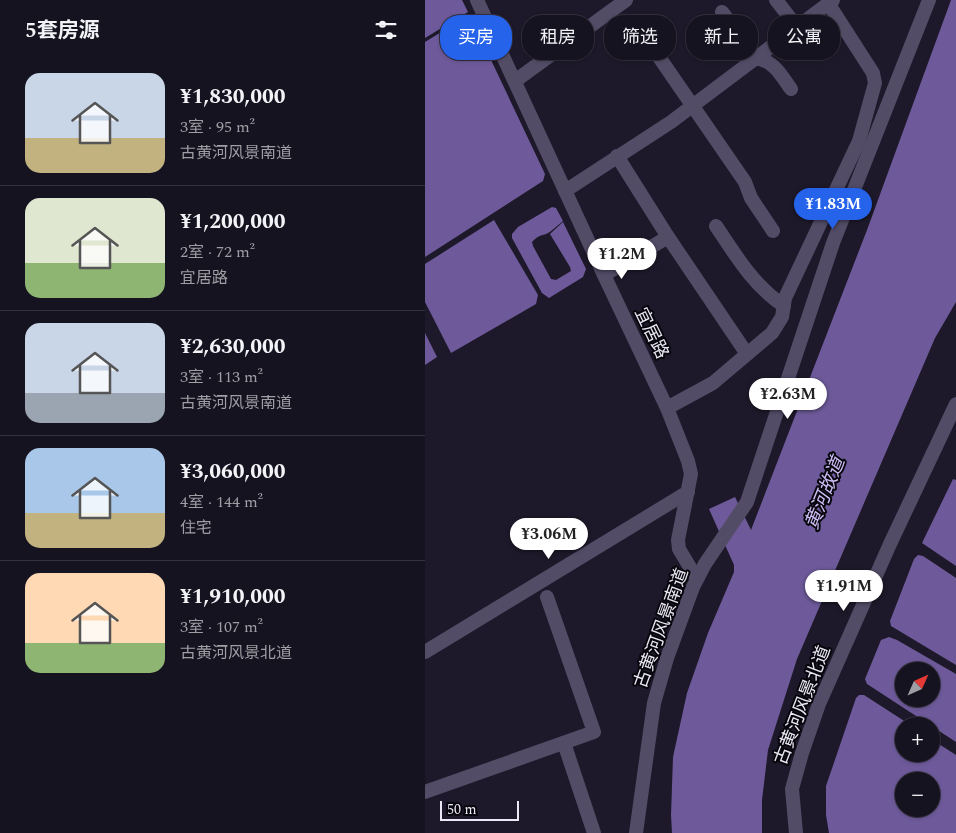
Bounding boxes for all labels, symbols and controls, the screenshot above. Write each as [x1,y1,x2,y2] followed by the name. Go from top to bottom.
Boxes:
[25,15,100,47] text: 5套房源
[440,15,512,60] chip: 买房
[522,15,594,60] chip: 租房
[604,15,676,60] chip: 筛选
[686,15,758,60] chip: 新上
[768,15,840,60] chip: 公寓
[372,16,400,44] icon: filters
[180,81,286,113] text: ¥1,830,000
[65,93,125,153] icon: home
[180,115,255,139] text: 3室 · 95 m²
[180,141,292,165] text: 古黄河风景南道
[792,188,874,230] pin: ¥1.83M
[805,192,861,216] text: ¥1.83M
[180,206,286,238] text: ¥1,200,000
[65,218,125,278] icon: home
[587,238,657,280] pin: ¥1.2M
[180,240,255,264] text: 2室 · 72 m²
[598,242,646,266] text: ¥1.2M
[180,266,228,290] text: 宜居路
[628,303,676,363] street label: 宜居路
[180,331,286,363] text: ¥2,630,000
[65,343,125,403] icon: home
[180,365,263,389] text: 3室 · 113 m²
[747,378,829,420] pin: ¥2.63M
[760,382,816,406] text: ¥2.63M
[180,391,292,415] text: 古黄河风景南道
[798,450,854,534] water label: 黄河故道
[180,456,286,488] text: ¥3,060,000
[65,468,125,528] icon: home
[180,490,263,514] text: 4室 · 144 m²
[180,516,212,540] text: 住宅
[508,518,590,560] pin: ¥3.06M
[521,522,577,546] text: ¥3.06M
[627,564,696,692] street label: 古黄河风景南道
[803,570,885,612] pin: ¥1.91M
[816,574,872,598] text: ¥1.91M
[180,581,286,613] text: ¥1,910,000
[65,593,125,653] icon: home
[180,615,263,639] text: 3室 · 107 m²
[180,641,292,665] text: 古黄河风景北道
[767,642,838,769] street label: 古黄河风景北道
[895,662,940,708] north arrow
[895,662,940,817] map controls
[895,717,940,762] button: +
[895,772,940,817] button: −
[440,798,519,821] scale bar
[447,799,477,820] text: 50 m

